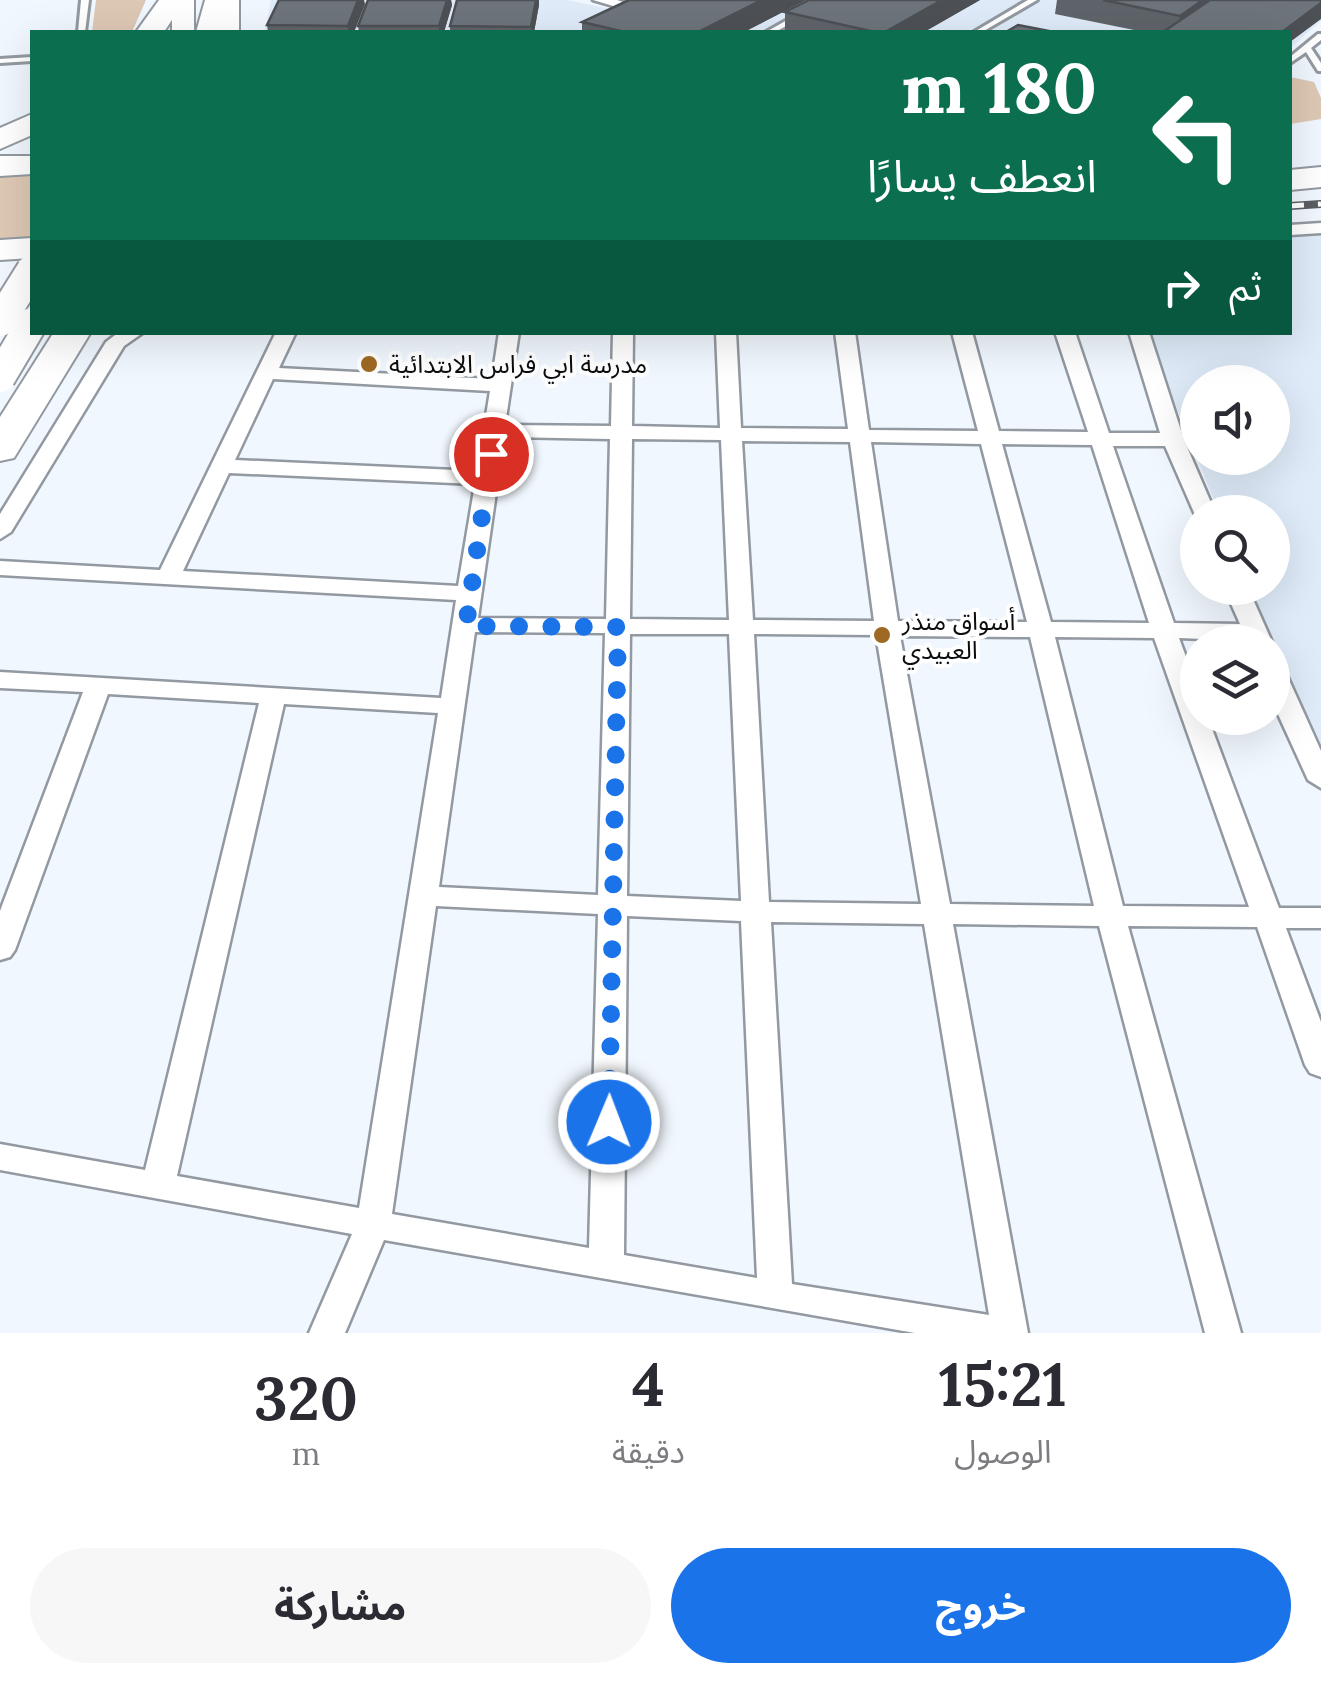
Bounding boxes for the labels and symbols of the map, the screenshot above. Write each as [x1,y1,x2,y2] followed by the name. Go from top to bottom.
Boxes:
[389,348,647,384] place label: مدرسة ابي فراس الابتدائية
[358,353,380,375] marker: مدرسة ابي فراس الابتدائية
[449,412,534,497] pin
[901,605,1015,670] place label: أسواق منذر العبيدي
[871,624,893,646] marker: أسواق منذر العبيدي
[557,1070,661,1174] position arrow

